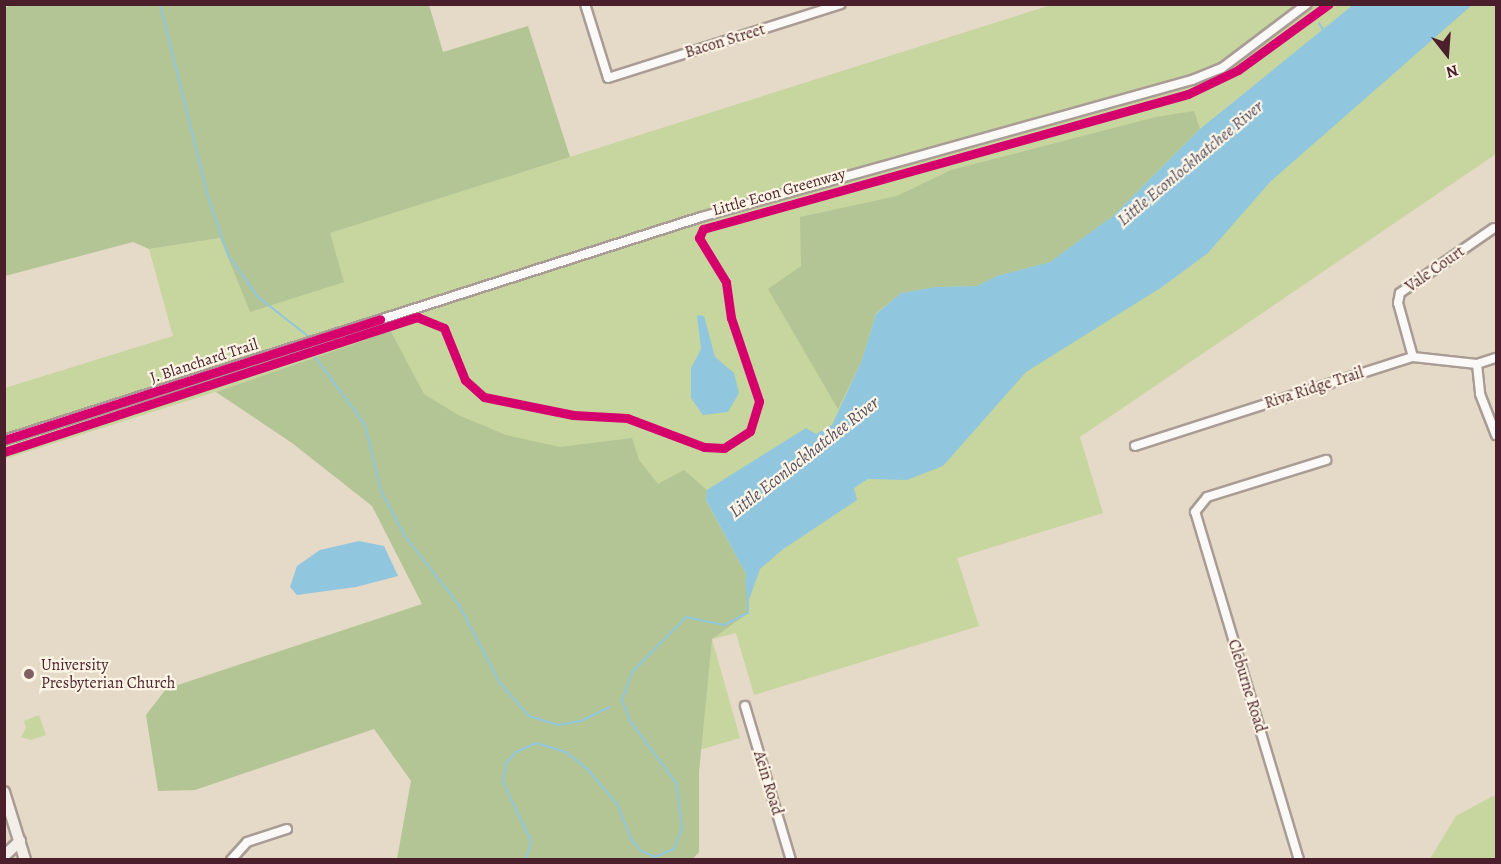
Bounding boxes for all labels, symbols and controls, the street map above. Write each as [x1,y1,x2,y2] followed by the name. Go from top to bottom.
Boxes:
[683,20,767,62] street label: Bacon Street
[1417,24,1477,84] north arrow
[1443,59,1461,83] text: N
[1113,96,1267,230] water label: Little Econlockhatchee River
[710,164,848,220] street label: Little Econ Greenway
[1402,242,1468,296] street label: Vale Court
[147,334,261,388] street label: J. Blanchard Trail
[1262,363,1366,413] street label: Riva Ridge Trail
[725,392,883,522] water label: Little Econlockhatchee River
[1224,637,1270,735] street label: Cleburne Road
[41,655,175,693] place label: University Presbyterian Church
[22,667,36,681] marker: University Presbyterian Church
[749,749,787,817] street label: Aein Road

